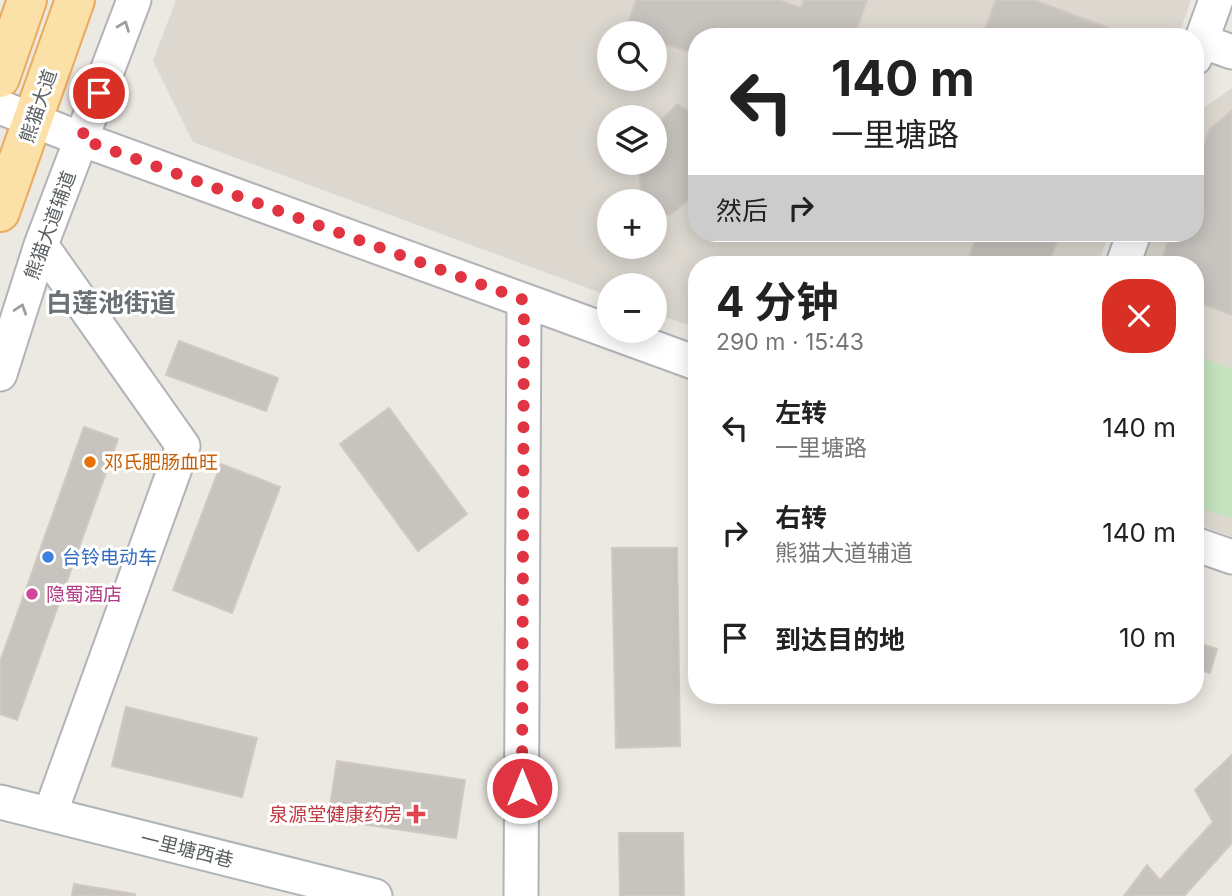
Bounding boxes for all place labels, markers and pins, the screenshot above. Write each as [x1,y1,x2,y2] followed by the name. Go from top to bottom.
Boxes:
[69,63,129,123] pin
[104,451,218,474] place label: 邓氏肥肠血旺
[82,454,98,470] marker: 邓氏肥肠血旺
[62,546,157,569] place label: 台铃电动车
[40,549,56,565] marker: 台铃电动车
[46,583,122,606] place label: 隐蜀酒店
[24,586,40,602] marker: 隐蜀酒店
[269,803,402,826] place label: 泉源堂健康药房
[408,806,424,822] marker: 泉源堂健康药房

